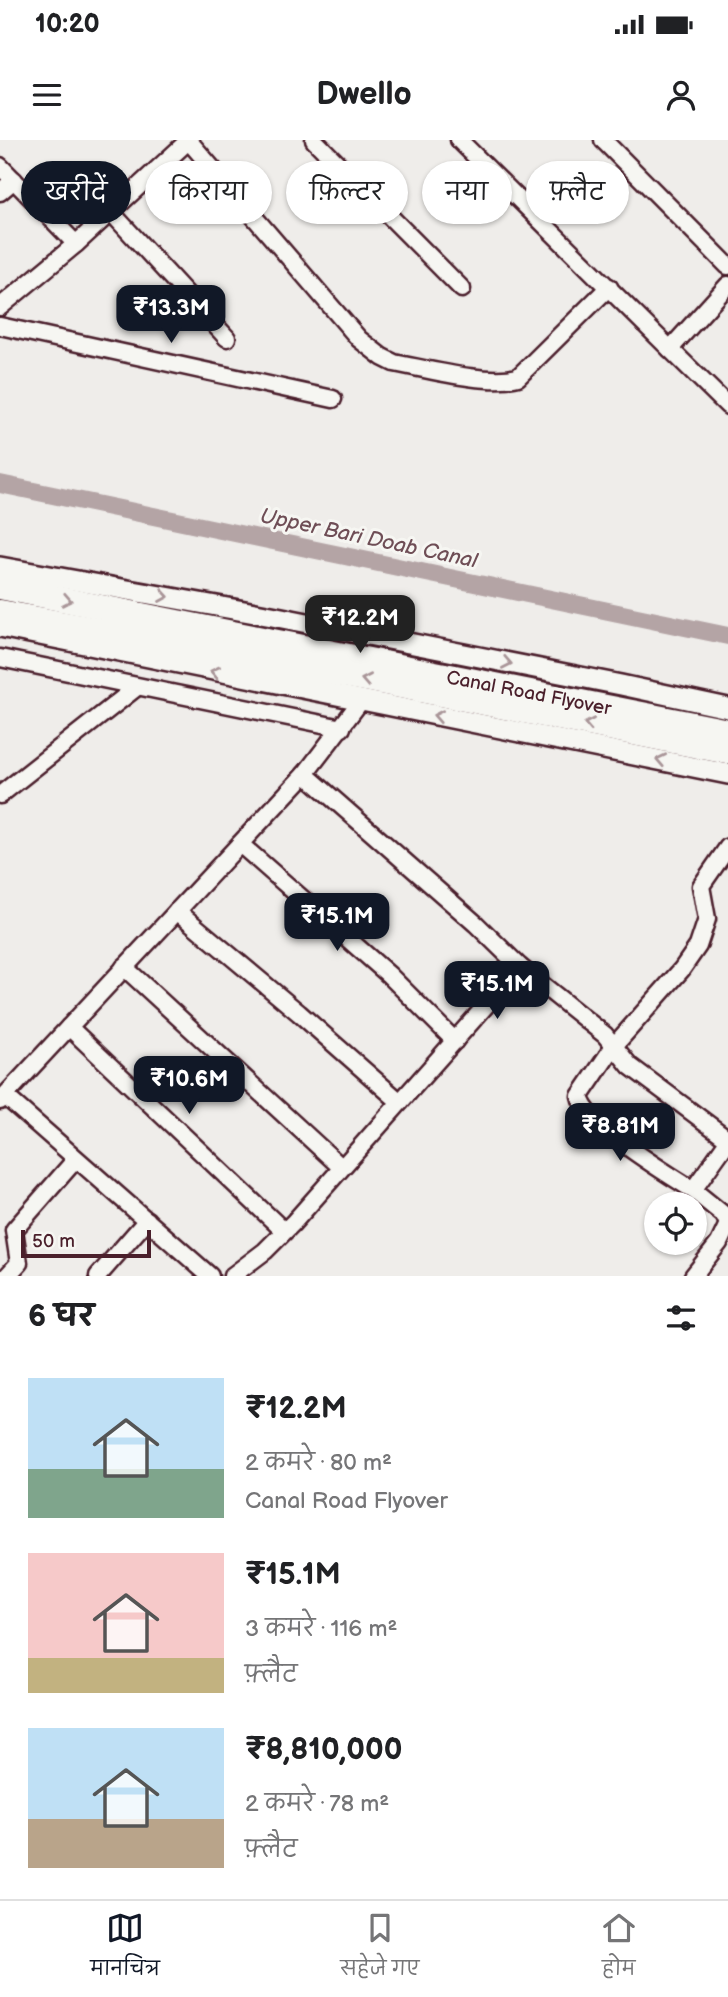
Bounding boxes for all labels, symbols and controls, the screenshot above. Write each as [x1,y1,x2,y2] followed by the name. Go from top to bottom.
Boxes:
[35,9,100,40] text: 10:20
[316,75,412,114] text: Dwello
[28,76,66,114] icon: menu
[662,76,700,114] icon: person
[21,161,131,224] chip: खरीदें
[145,161,272,224] chip: किराया
[286,161,408,224] chip: फ़िल्टर
[422,161,512,224] chip: नया
[526,161,629,224] chip: फ़्लैट
[114,286,228,345] pin: ₹13.3M
[132,294,210,322] text: ₹13.3M
[258,503,481,574] water label: Upper Bari Doab Canal
[158,588,170,603] one-way arrow
[61,592,73,607] one-way arrow
[303,596,417,655] pin: ₹12.2M
[321,604,399,632] text: ₹12.2M
[501,655,513,670] one-way arrow
[209,665,221,680] one-way arrow
[444,666,614,721] street label: Canal Road Flyover
[360,673,372,688] one-way arrow
[432,710,444,725] one-way arrow
[583,718,595,733] one-way arrow
[655,754,667,769] one-way arrow
[280,894,394,953] pin: ₹15.1M
[300,902,374,930] text: ₹15.1M
[440,962,554,1021] pin: ₹15.1M
[460,970,534,998] text: ₹15.1M
[132,1056,246,1116] pin: ₹10.6M
[150,1065,228,1093] text: ₹10.6M
[563,1104,677,1163] pin: ₹8.81M
[581,1112,659,1140] text: ₹8.81M
[644,1192,707,1255] map controls
[644,1192,707,1255] button: locate
[21,1227,150,1259] scale bar
[32,1230,75,1253] text: 50 m
[28,1299,94,1335] text: 6 घर
[662,1299,700,1337] icon: filters
[245,1391,347,1427] text: ₹12.2M
[84,1406,168,1490] icon: home
[245,1449,392,1477] text: 2 कमरे · 80 m²
[245,1487,448,1515] text: Canal Road Flyover
[245,1557,341,1593] text: ₹15.1M
[84,1581,168,1665] icon: home
[245,1615,398,1643] text: 3 कमरे · 116 m²
[245,1661,297,1689] text: फ़्लैट
[245,1732,402,1768] text: ₹8,810,000
[84,1756,168,1840] icon: home
[245,1790,389,1818] text: 2 कमरे · 78 m²
[245,1836,297,1864] text: फ़्लैट
[90,1909,160,1989] tab: मानचित्र
[340,1909,419,1989] tab: सहेजे गए
[600,1909,638,1989] tab: होम

